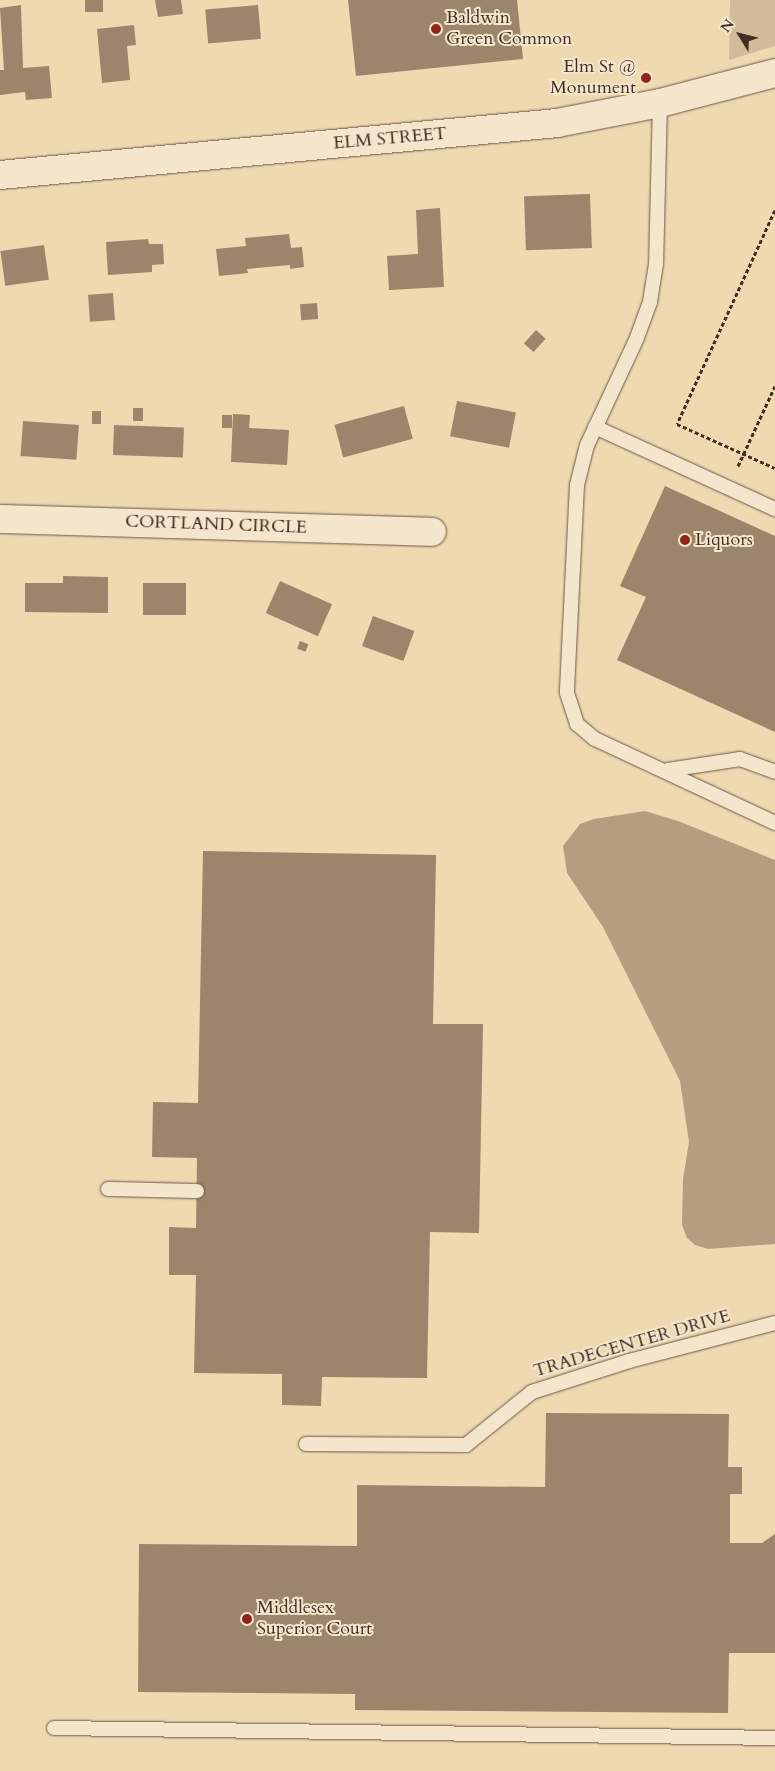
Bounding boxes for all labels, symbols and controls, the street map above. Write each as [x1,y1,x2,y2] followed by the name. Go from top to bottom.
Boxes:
[446,8,572,50] place label: Baldwin Green Common
[715,10,765,60] north arrow
[716,15,739,36] text: N
[430,23,442,35] marker: Baldwin Green Common
[550,57,636,100] place label: Elm St @ Monument
[640,72,652,84] marker: Elm St @ Monument
[332,123,448,155] street label: ELM STREET
[125,511,307,539] street label: CORTLAND CIRCLE
[695,529,753,551] place label: Liquors
[679,534,691,546] marker: Liquors
[531,1306,733,1382] street label: TRADECENTER DRIVE
[257,1598,372,1640] place label: Middlesex Superior Court
[241,1613,253,1625] marker: Middlesex Superior Court

